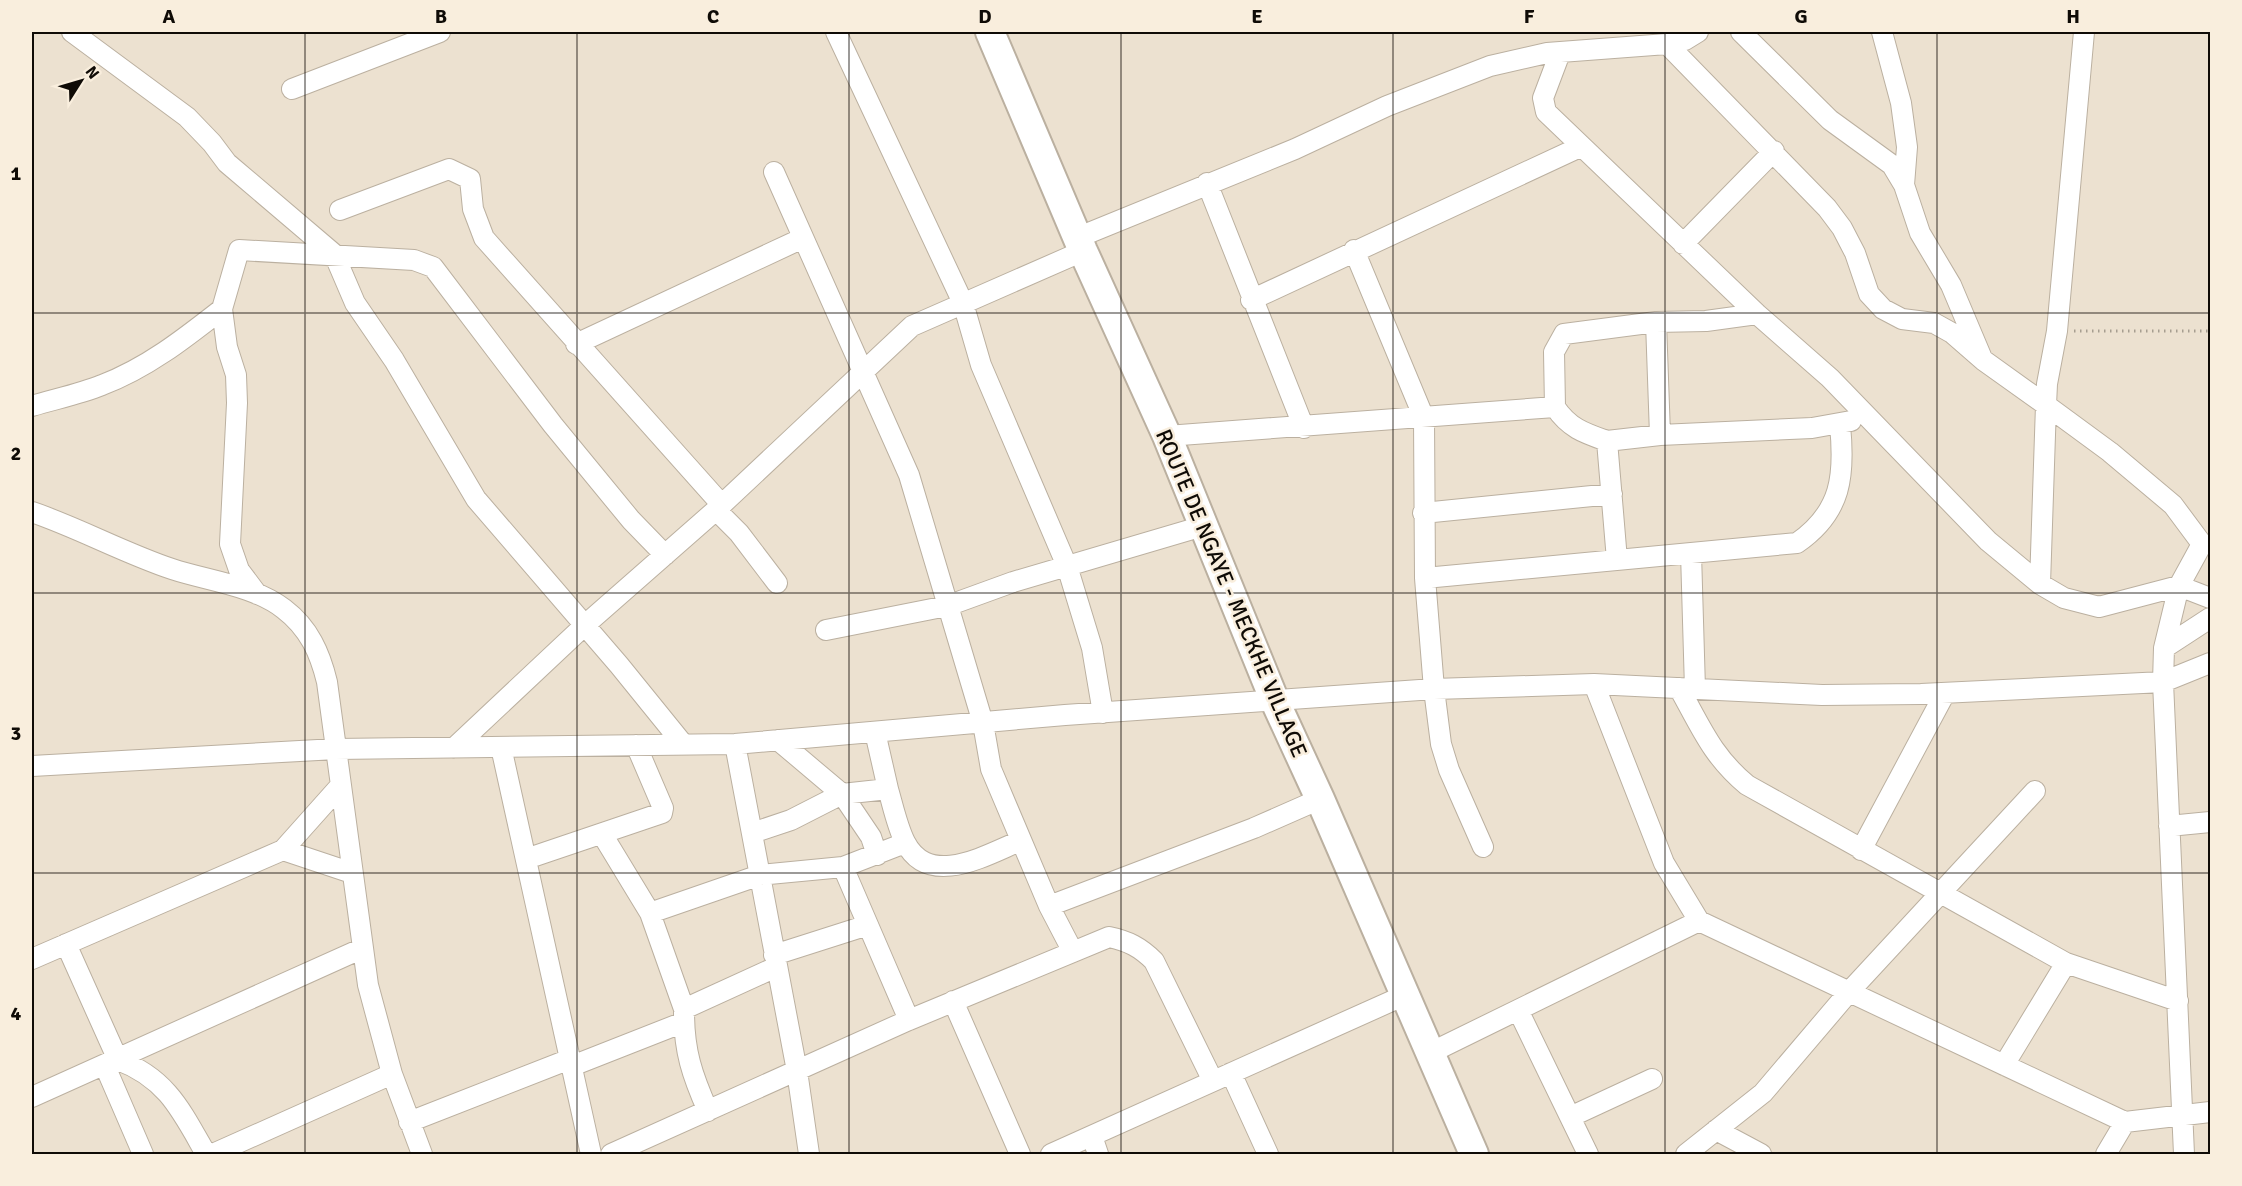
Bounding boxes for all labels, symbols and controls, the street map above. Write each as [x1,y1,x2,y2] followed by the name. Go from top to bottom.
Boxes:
[163,4,176,29] text: A
[435,4,447,29] text: B
[707,4,719,29] text: C
[978,4,992,29] text: D
[1251,4,1263,29] text: E
[1524,4,1535,29] text: F
[1794,4,1808,29] text: G
[2066,4,2080,29] text: H
[51,51,111,111] north arrow
[81,62,104,83] text: N
[11,161,22,186] text: 1
[1150,425,1313,761] street label: ROUTE DE NGAYE - MECKHE VILLAGE
[11,441,21,466] text: 2
[11,721,21,746] text: 3
[11,1001,22,1026] text: 4

